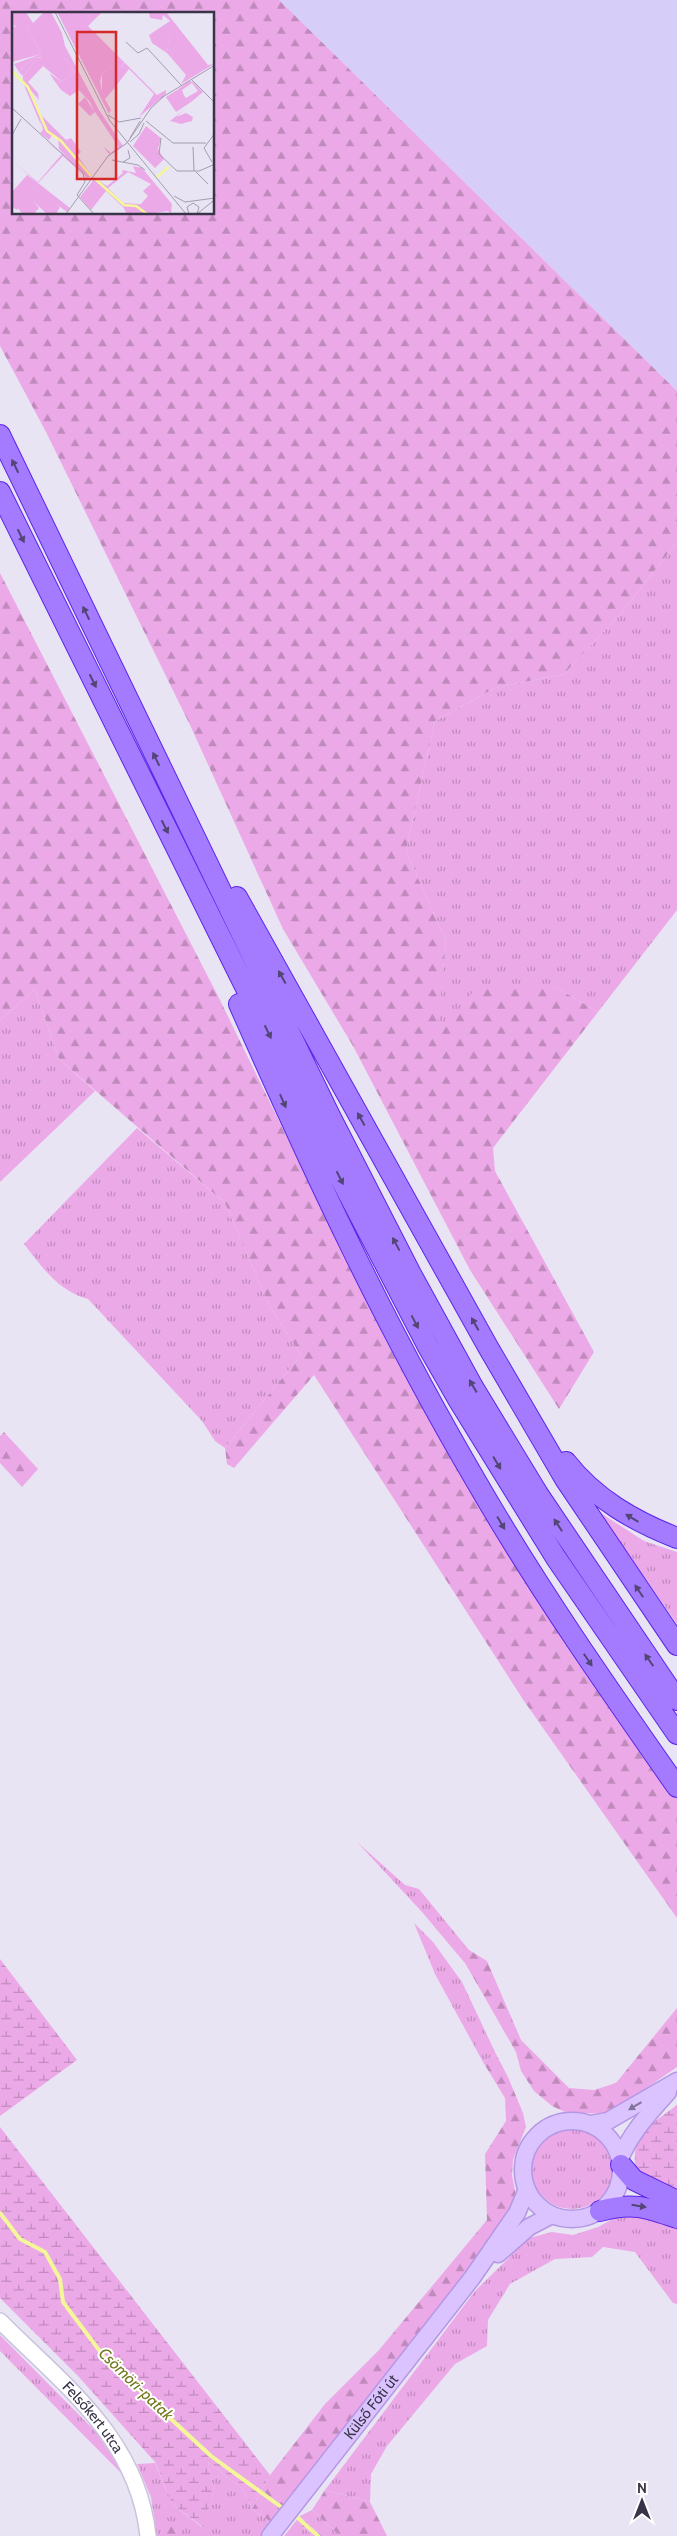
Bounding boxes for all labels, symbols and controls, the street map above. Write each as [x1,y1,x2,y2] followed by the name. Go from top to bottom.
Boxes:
[12,12,215,215] inset map
[11,459,19,474] one-way arrow
[17,528,26,543] one-way arrow
[81,606,89,620] one-way arrow
[89,674,97,688] one-way arrow
[152,752,160,766] one-way arrow
[161,820,169,834] one-way arrow
[277,971,286,984] one-way arrow
[263,1025,272,1040] one-way arrow
[279,1094,287,1108] one-way arrow
[356,1112,365,1126] one-way arrow
[336,1171,344,1185] one-way arrow
[391,1237,400,1250] one-way arrow
[411,1315,419,1329] one-way arrow
[471,1317,480,1331] one-way arrow
[469,1380,478,1393] one-way arrow
[492,1456,501,1469] one-way arrow
[626,1514,639,1523] one-way arrow
[496,1516,505,1530] one-way arrow
[553,1518,563,1532] one-way arrow
[634,1584,644,1598] one-way arrow
[583,1653,593,1667] one-way arrow
[644,1653,654,1667] one-way arrow
[629,2101,642,2110] one-way arrow
[631,2203,647,2211] one-way arrow
[95,2344,178,2425] water label: Csömöri-patak
[340,2371,402,2443] street label: Külső Fóti út
[59,2378,128,2457] street label: Felsőkert utca
[617,2476,667,2526] north arrow
[637,2479,647,2497] text: N

